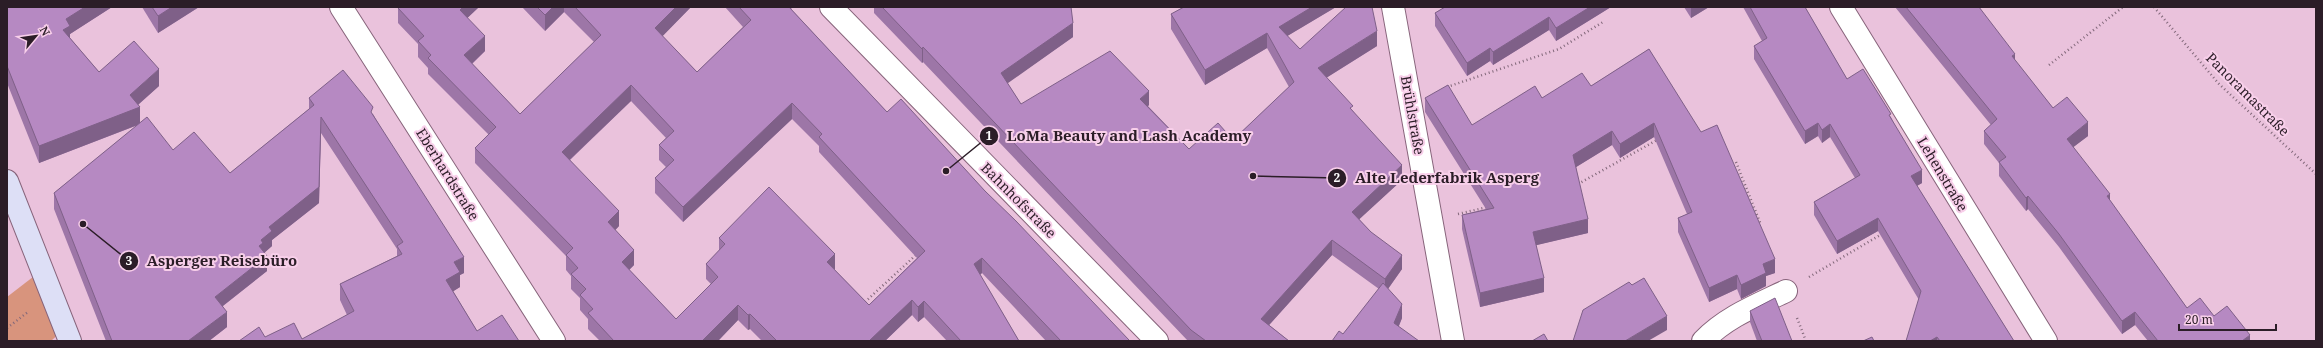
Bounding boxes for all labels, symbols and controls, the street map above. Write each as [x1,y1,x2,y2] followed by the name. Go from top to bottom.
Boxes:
[16,16,56,56] north arrow
[37,23,54,39] text: N
[2202,48,2294,140] street label: Panoramastraße
[1397,74,1429,156] street label: Brühlstraße
[979,122,1259,149] callout: LoMa Beauty and Lash Academy
[412,124,484,224] street label: Eberhardstraße
[1007,125,1252,145] text: LoMa Beauty and Lash Academy
[986,127,993,144] text: 1
[1913,133,1973,215] street label: Lehenstraße
[977,158,1061,242] street label: Bahnhofstraße
[1327,164,1547,191] callout: Alte Lederfabrik Asperg
[1355,167,1540,187] text: Alte Lederfabrik Asperg
[1334,169,1341,186] text: 2
[119,247,305,274] callout: Asperger Reisebüro
[147,250,297,270] text: Asperger Reisebüro
[126,252,133,269] text: 3
[2179,306,2276,332] scale bar
[2185,311,2213,328] text: 20 m

